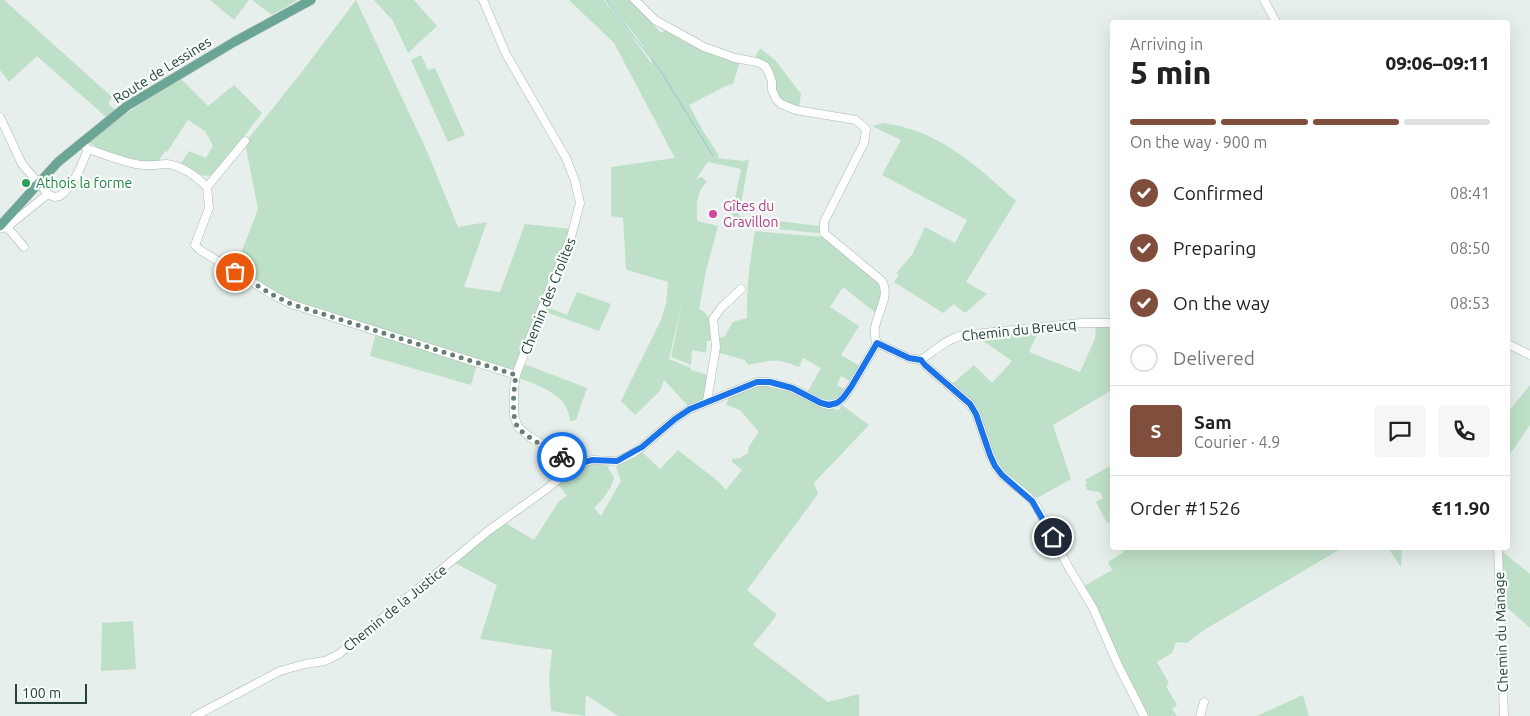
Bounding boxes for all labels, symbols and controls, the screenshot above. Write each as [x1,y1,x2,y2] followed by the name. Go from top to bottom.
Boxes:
[110,33,214,107] street label: Route de Lessines
[1130,35,1203,53] text: Arriving in
[1385,52,1490,74] text: 09:06–09:11
[1130,54,1211,90] text: 5 min
[1130,133,1267,151] text: On the way · 900 m
[36,175,132,191] place label: Athois la forme
[20,177,32,189] marker: Athois la forme
[1130,179,1158,207] icon: check
[1173,182,1264,204] text: Confirmed
[1450,184,1490,202] text: 08:41
[723,198,779,230] place label: Gîtes du Gravillon
[707,208,719,220] marker: Gîtes du Gravillon
[1130,234,1158,262] icon: check
[517,235,579,357] street label: Chemin des Crolites
[1173,237,1257,259] text: Preparing
[1450,239,1490,257] text: 08:50
[214,251,256,293] pin
[221,258,249,286] icon: bag
[1130,289,1158,317] icon: check
[1173,292,1270,314] text: On the way
[1450,294,1490,312] text: 08:53
[961,316,1077,344] street label: Chemin du Breucq
[1173,347,1255,369] text: Delivered
[1374,405,1426,457] button: chat
[1438,405,1490,457] button: phone
[1194,411,1232,433] text: Sam
[1151,420,1161,442] text: S
[537,432,587,482] courier
[1194,433,1280,451] text: Courier · 4.9
[548,443,576,471] icon: bike
[1130,497,1240,519] text: Order #1526
[1432,497,1490,519] text: €11.90
[1032,516,1074,558] pin
[1039,523,1067,551] icon: home
[340,561,450,655] street label: Chemin de la Justice
[1491,571,1511,693] street label: Chemin du Manage
[15,681,88,704] scale bar
[22,685,61,701] text: 100 m

